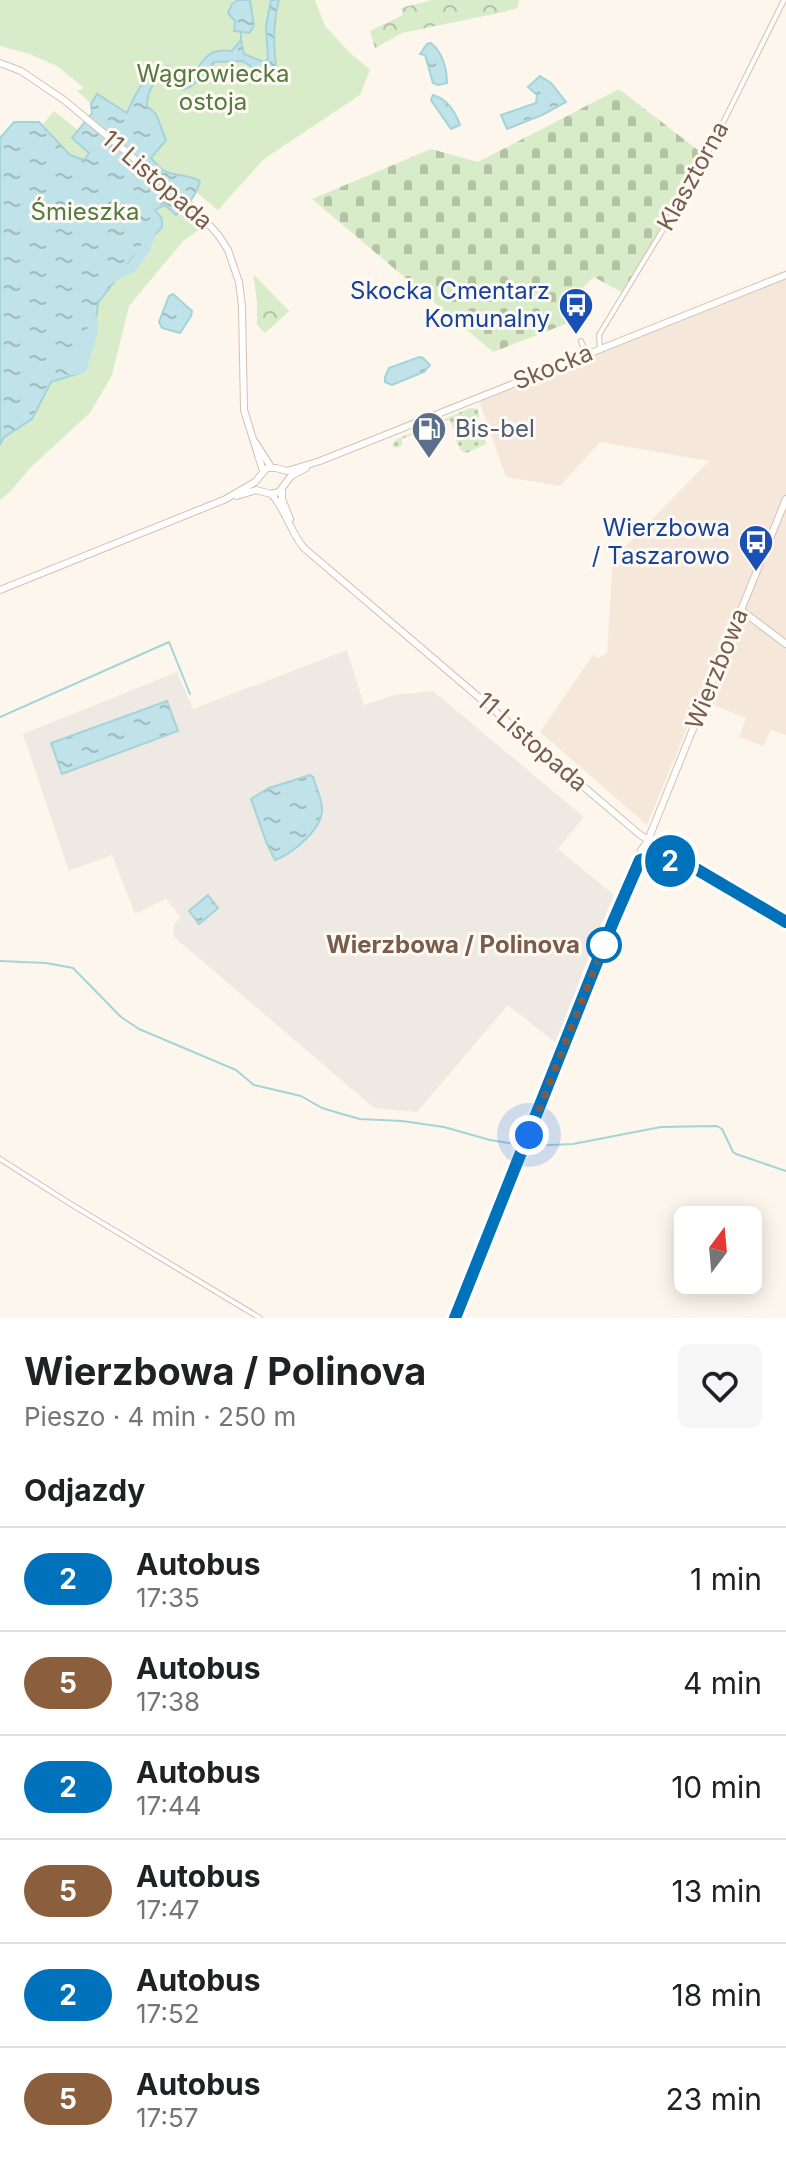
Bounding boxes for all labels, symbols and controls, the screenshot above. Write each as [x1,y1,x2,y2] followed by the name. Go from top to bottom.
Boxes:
[136,59,290,116] park label: Wągrowiecka ostoja
[651,116,734,235] street label: Klasztorna
[96,124,219,235] street label: 11 Listopada
[31,197,139,226] park label: Śmieszka
[350,276,550,333] place label: Skocka Cmentarz Komunalny
[557,286,595,336] bus stop icon: Skocka Cmentarz Komunalny
[509,338,597,395] street label: Skocka
[410,410,448,460] fuel station icon: Bis-bel
[455,414,535,443] place label: Bis-bel
[592,513,730,570] place label: Wierzbowa / Taszarowo
[737,523,775,573] bus stop icon: Wierzbowa / Taszarowo
[679,604,754,733] street label: Wierzbowa
[471,686,594,797] street label: 11 Listopada
[644,835,696,887] line badge: 2
[661,844,679,878] text: 2
[587,928,621,962] marker: Wierzbowa / Polinova
[326,930,580,959] place label: Wierzbowa / Polinova
[509,1115,549,1155] your location
[674,1206,762,1294] north arrow
[674,1206,762,1294] map controls
[678,1344,762,1428] button: heart
[24,1348,426,1394] text: Wierzbowa / Polinova
[24,1401,296,1432] text: Pieszo · 4 min · 250 m
[24,1472,145,1508] text: Odjazdy
[136,1546,261,1582] text: Autobus
[690,1561,762,1597] text: 1 min
[59,1562,77,1596] text: 2
[136,1582,200,1613] text: 17:35
[136,1650,261,1686] text: Autobus
[683,1665,762,1701] text: 4 min
[59,1666,77,1700] text: 5
[136,1686,200,1717] text: 17:38
[136,1754,261,1790] text: Autobus
[671,1769,762,1805] text: 10 min
[59,1770,77,1804] text: 2
[136,1790,202,1821] text: 17:44
[136,1858,261,1894] text: Autobus
[672,1873,762,1909] text: 13 min
[59,1874,77,1908] text: 5
[136,1894,199,1925] text: 17:47
[136,1962,261,1998] text: Autobus
[672,1977,762,2013] text: 18 min
[59,1978,77,2012] text: 2
[136,1998,200,2029] text: 17:52
[136,2066,261,2102] text: Autobus
[665,2081,762,2117] text: 23 min
[59,2082,77,2116] text: 5
[136,2102,198,2133] text: 17:57

